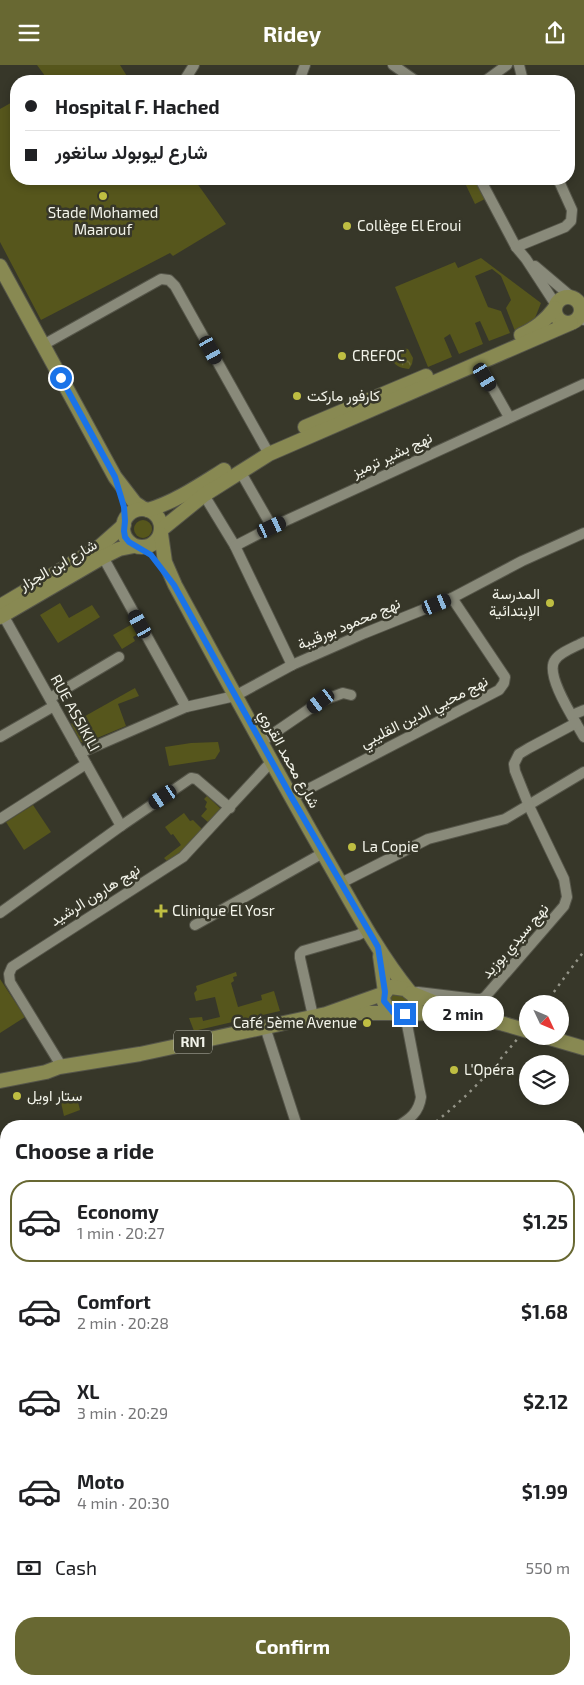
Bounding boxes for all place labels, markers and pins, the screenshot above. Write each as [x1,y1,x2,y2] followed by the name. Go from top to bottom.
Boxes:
[97,190,109,202] marker: Stade Mohamed Maarouf
[48,203,158,238] place label: Stade Mohamed Maarouf
[357,216,462,234] place label: Collège El Eroui
[341,220,353,232] marker: Collège El Eroui
[352,346,405,364] place label: CREFOC
[336,350,348,362] marker: CREFOC
[307,386,380,405] place label: كارفور ماركت
[291,390,303,402] marker: كارفور ماركت
[489,584,540,621] place label: المدرسة الإبتدائية
[544,597,556,609] marker: المدرسة الإبتدائية
[362,837,419,855] place label: La Copie
[346,841,358,853] marker: La Copie
[172,901,275,919] place label: Clinique El Yosr
[154,904,168,918] marker: Clinique El Yosr
[233,1013,357,1031] place label: Café 5ème Avenue
[361,1017,373,1029] marker: Café 5ème Avenue
[464,1060,515,1078] place label: L'Opéra
[448,1064,460,1076] marker: L'Opéra
[27,1086,83,1105] place label: ستار اويل
[11,1090,23,1102] marker: ستار اويل

